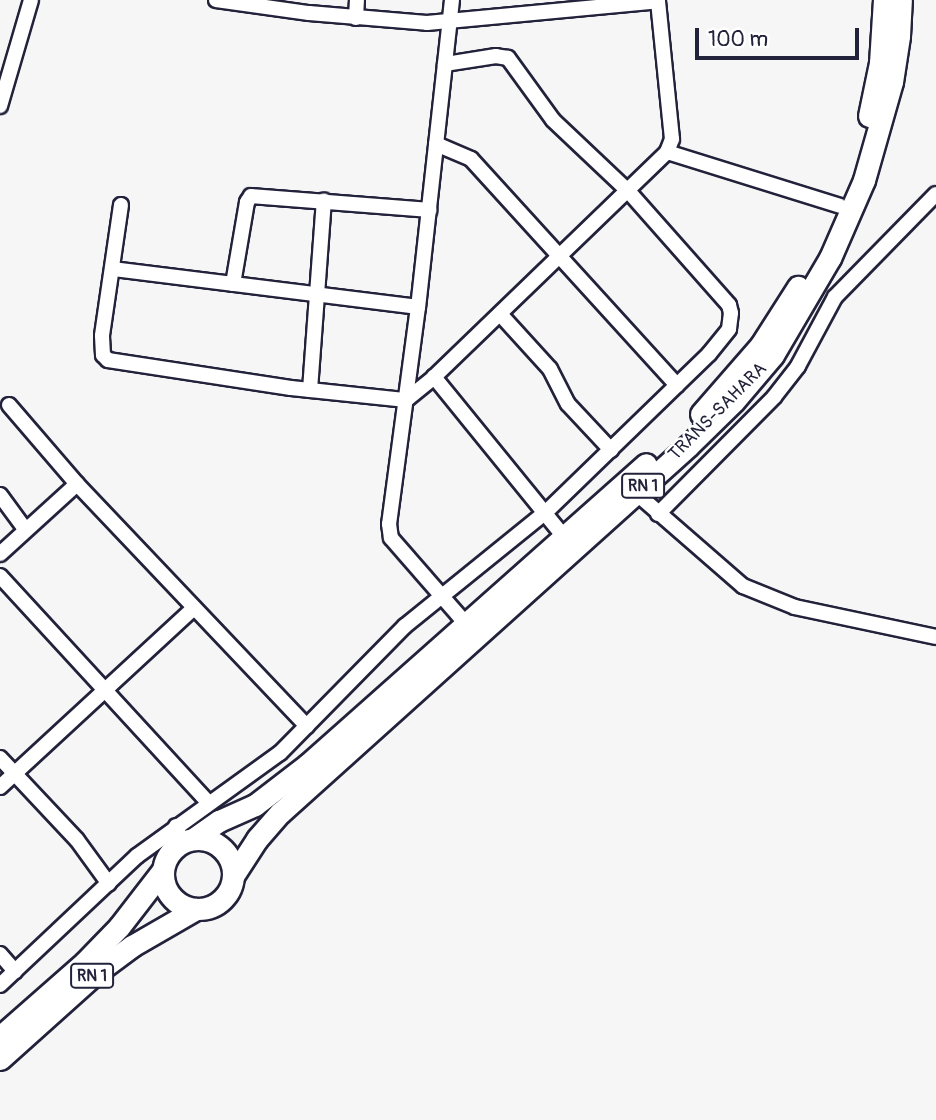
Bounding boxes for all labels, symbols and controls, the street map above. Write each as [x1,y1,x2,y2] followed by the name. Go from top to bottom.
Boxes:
[698,14,862,58] scale bar
[708,26,768,53] text: 100 m
[664,358,772,466] street label: TRANS-SAHARA
[620,474,666,499] road number: RN 1
[69,964,115,988] road number: RN 1

